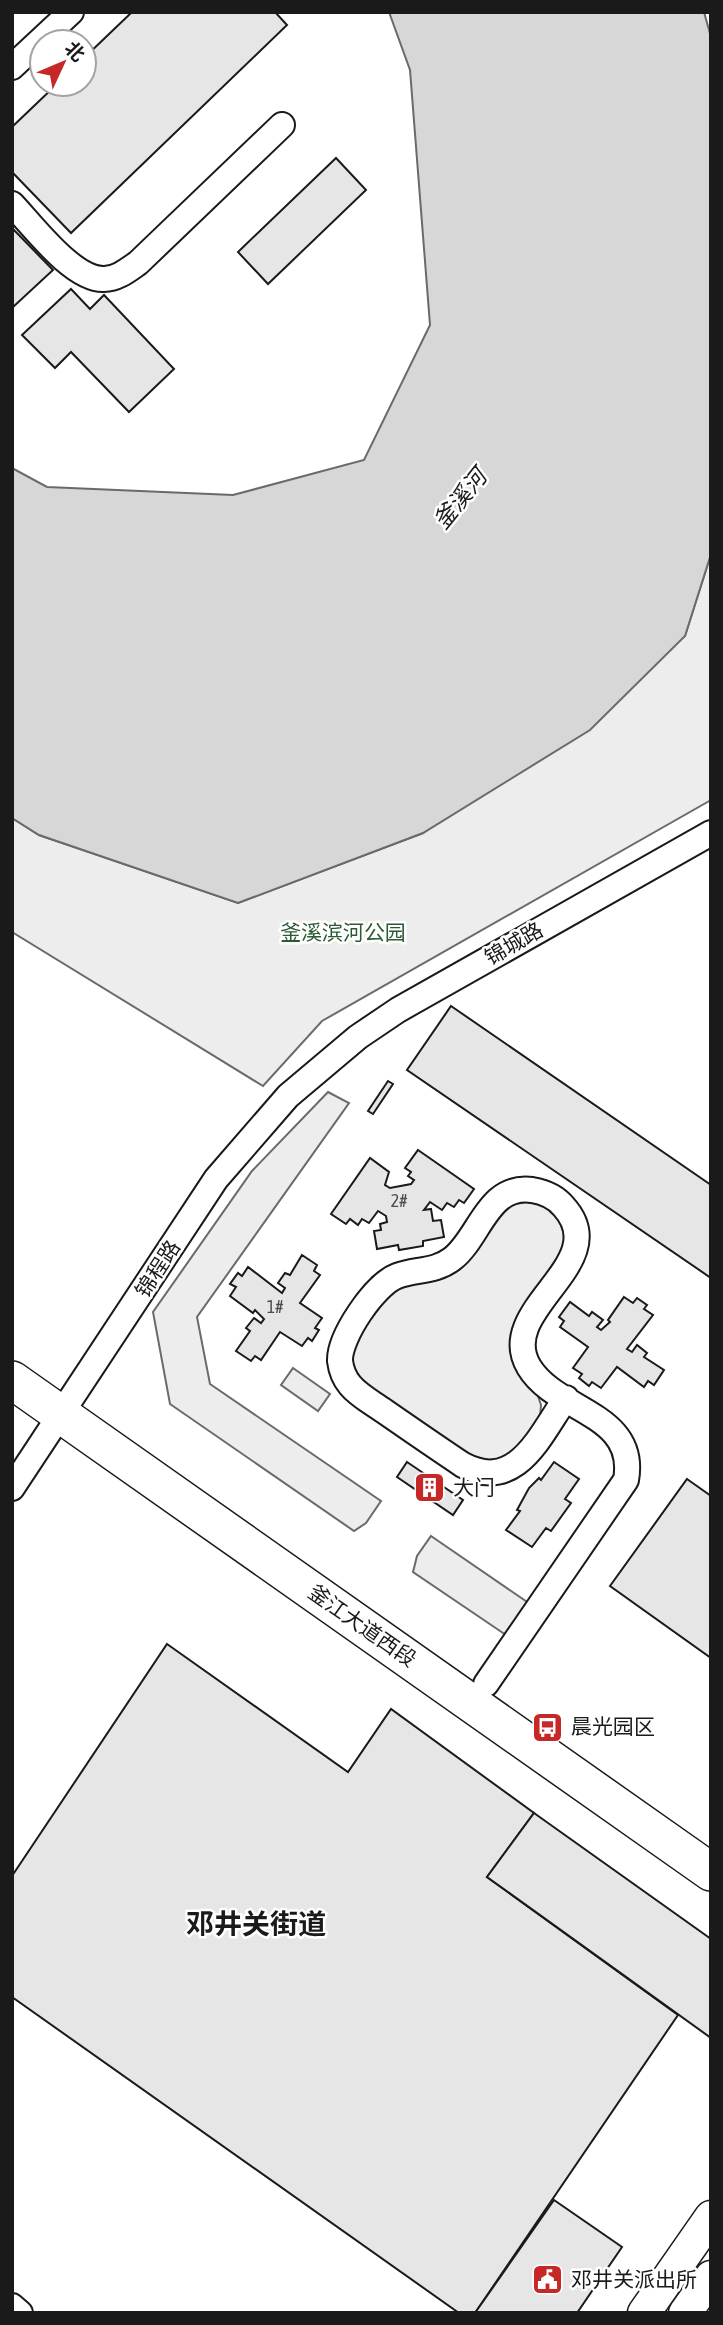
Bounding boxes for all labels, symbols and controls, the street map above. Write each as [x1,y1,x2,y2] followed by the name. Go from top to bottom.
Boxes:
[28,28,98,98] north arrow
[61,37,90,66] text: 北
[428,461,494,534] water label: 釜溪河
[480,917,547,969] street label: 锦城路
[280,920,406,944] park label: 釜溪滨河公园
[391,1190,407,1211] house number: 2#
[130,1236,184,1301] street label: 锦程路
[267,1296,283,1317] house number: 1#
[413,1471,447,1505] building icon: 大门
[453,1475,495,1499] place label: 大门
[304,1579,421,1671] street label: 釜江大道西段
[531,1710,565,1744] bus stop icon: 晨光园区
[571,1714,655,1738] place label: 晨光园区
[186,1908,326,1940] district label: 邓井关街道
[531,2263,565,2297] public building icon: 邓井关派出所
[571,2267,697,2291] place label: 邓井关派出所

